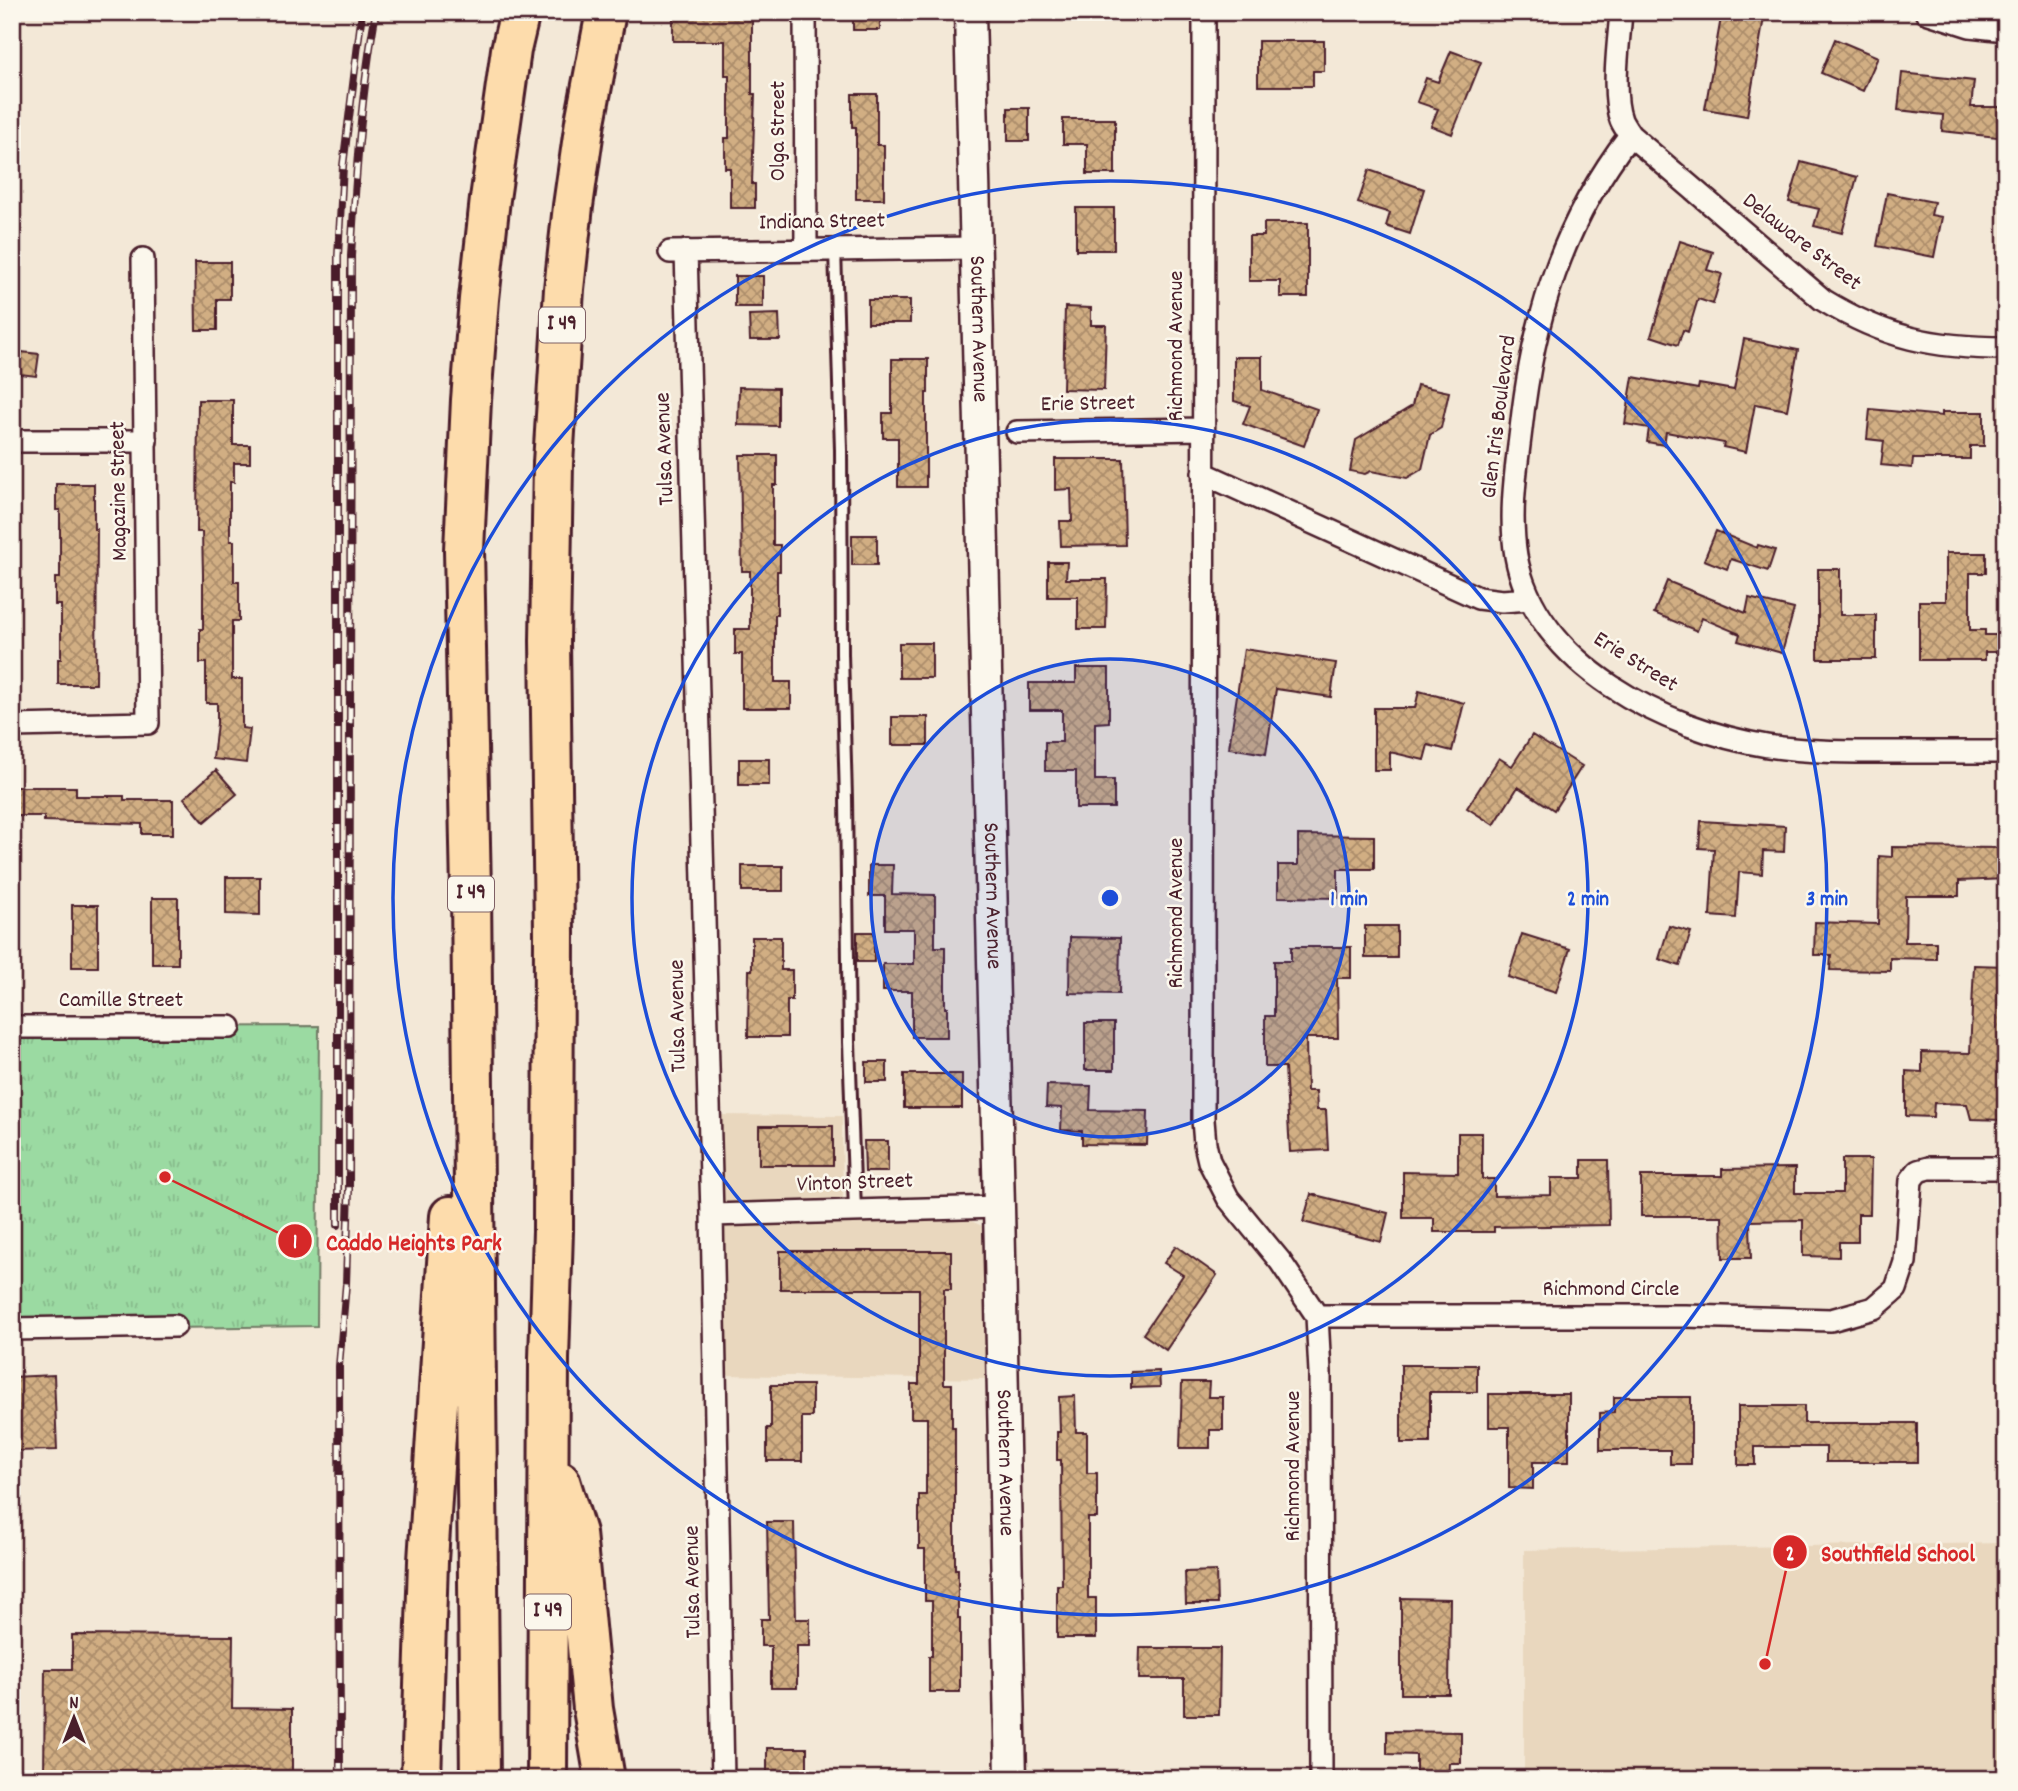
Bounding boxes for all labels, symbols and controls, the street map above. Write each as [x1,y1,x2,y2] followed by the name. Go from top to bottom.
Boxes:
[763,81,796,181] street label: Olga Street
[1734,186,1868,300] street label: Delaware Street
[759,205,885,241] street label: Indiana Street
[959,255,996,403] street label: Southern Avenue
[1161,271,1194,421] street label: Richmond Avenue
[539,308,585,342] road number: I 49
[1474,333,1526,501] street label: Glen Iris Boulevard
[1040,388,1136,422] street label: Erie Street
[648,392,684,506] street label: Tulsa Avenue
[102,421,138,561] street label: Magazine Street
[1586,624,1684,702] street label: Erie Street
[973,822,1010,970] street label: Southern Avenue
[1161,838,1194,988] street label: Richmond Avenue
[448,876,494,912] road number: I 49
[1098,886,1122,910] centre of rings
[1330,886,1368,916] text: 1 min
[1567,886,1609,916] text: 2 min
[1806,886,1848,916] text: 3 min
[662,959,696,1073] street label: Tulsa Avenue
[59,985,183,1018] street label: Camille Street
[796,1165,914,1203] street label: Vinton Street
[277,1219,516,1264] callout: Caddo Heights Park
[326,1228,502,1262] text: Caddo Heights Park
[293,1229,297,1259] text: 1
[1543,1274,1679,1307] street label: Richmond Circle
[986,1389,1022,1536] street label: Southern Avenue
[1278,1391,1311,1541] street label: Richmond Avenue
[677,1525,711,1639] street label: Tulsa Avenue
[1772,1530,1989,1575] callout: Southfield School
[1821,1539,1975,1573] text: Southfield School
[1785,1541,1795,1571] text: 2
[525,1594,571,1630] road number: I 49
[38,1682,108,1752] north arrow
[69,1691,79,1718] text: N

